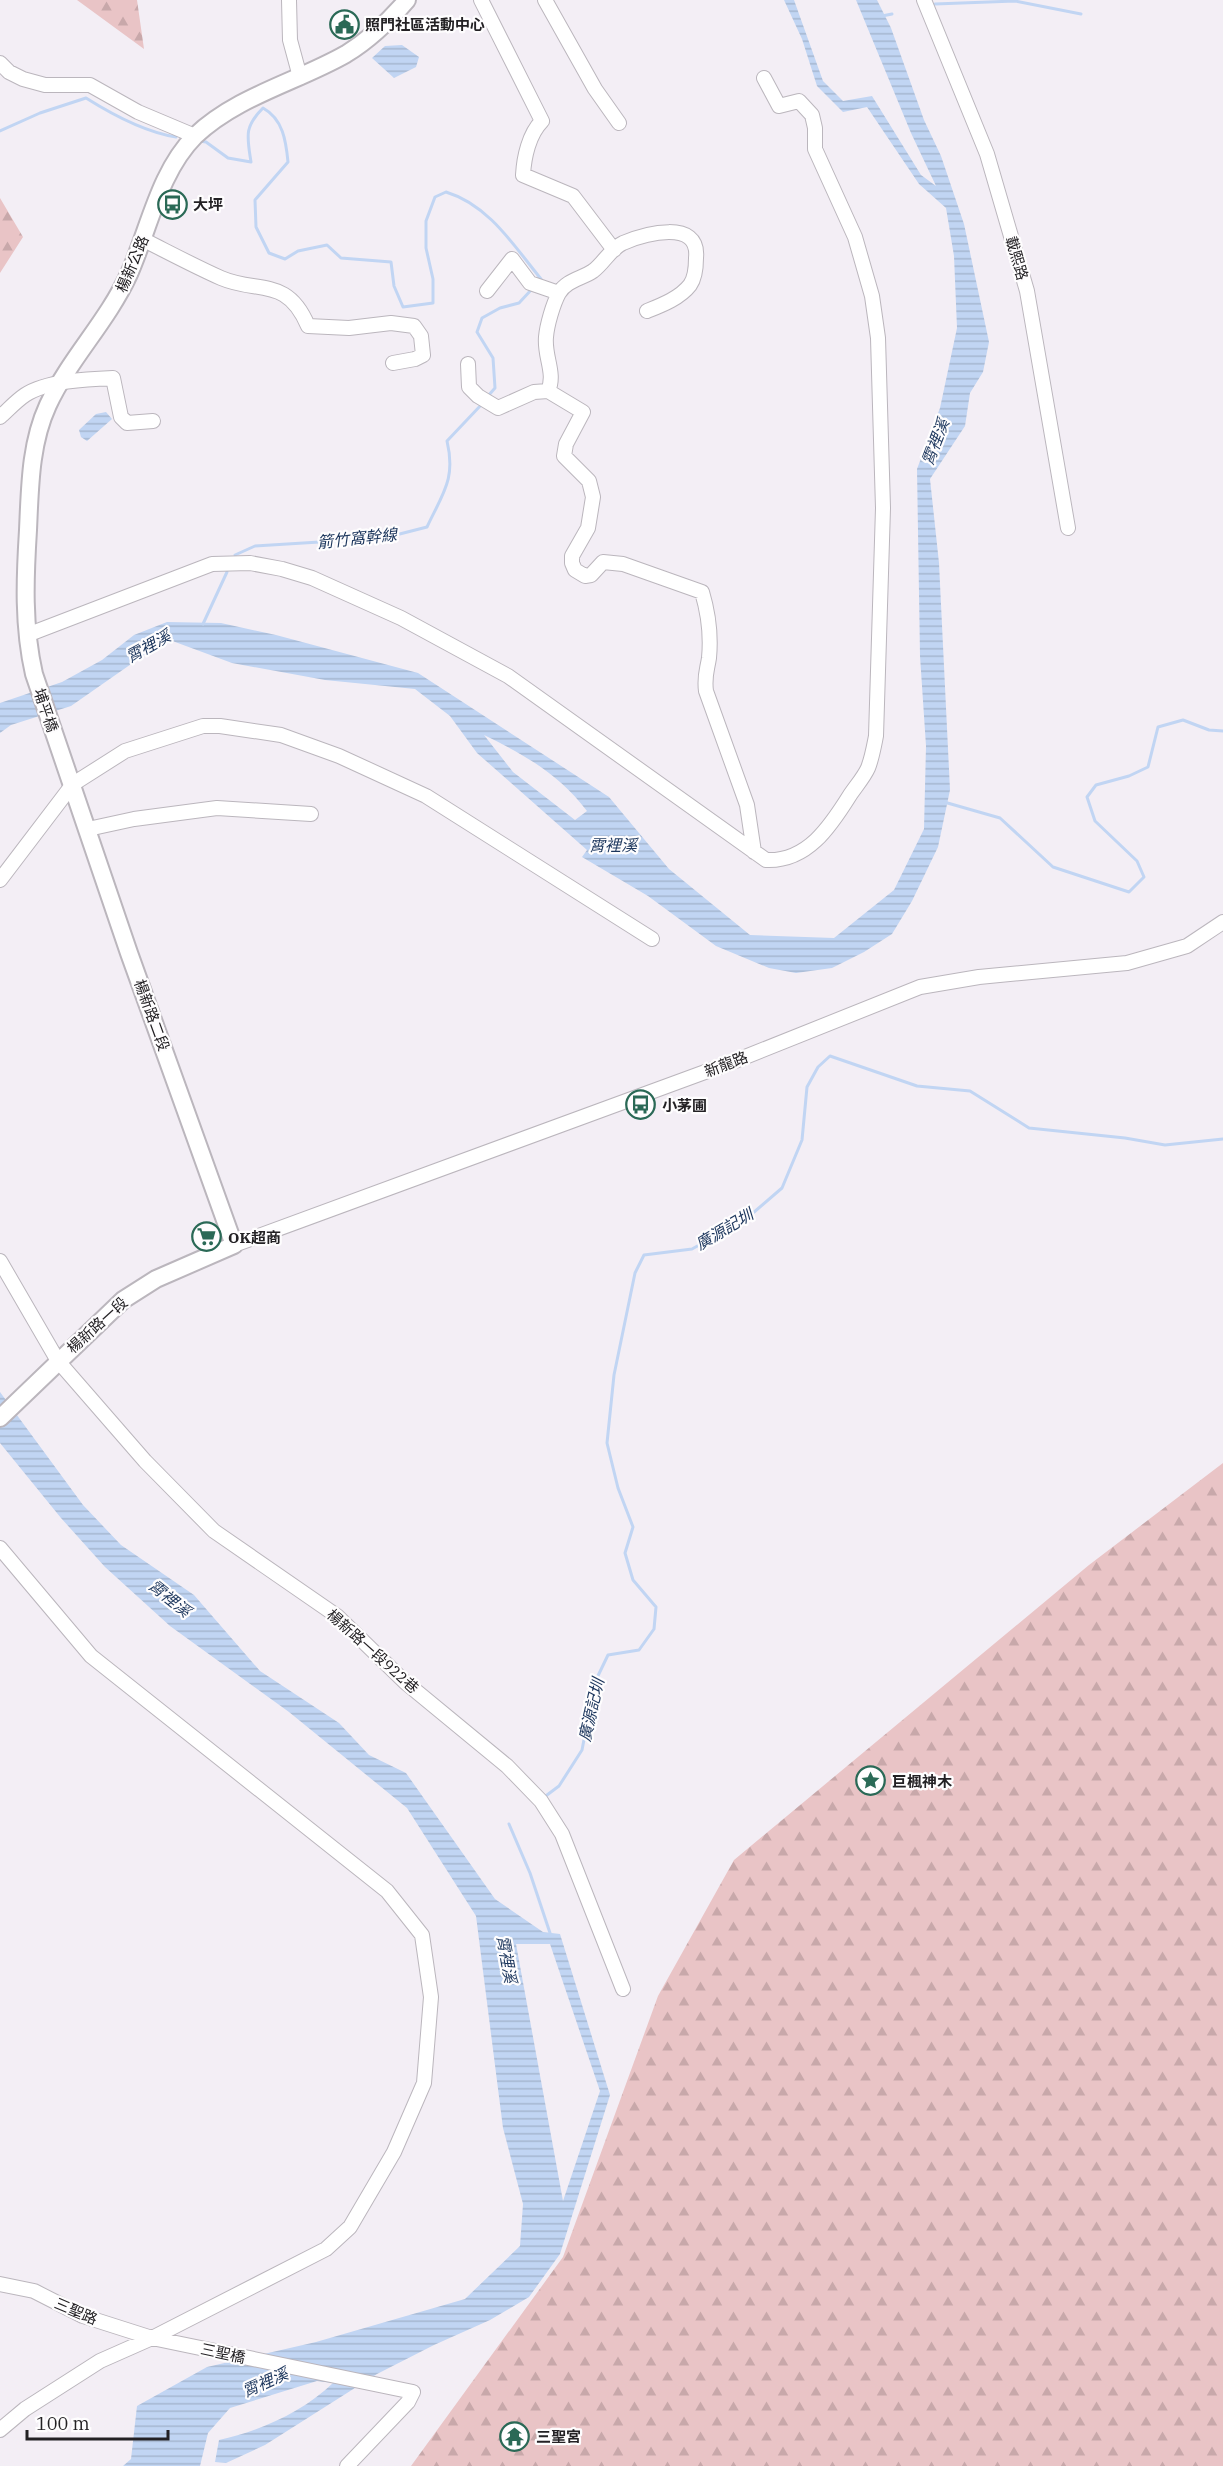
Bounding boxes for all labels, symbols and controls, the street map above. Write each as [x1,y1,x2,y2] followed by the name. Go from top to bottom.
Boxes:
[328,8,360,40] public building icon: 照門社區活動中心
[365,15,485,34] place label: 照門社區活動中心
[156,188,188,220] bus stop icon: 大坪
[193,195,223,214] place label: 大坪
[112,233,152,295] street label: 楊新公路
[1002,234,1032,282] street label: 載熙路
[917,414,954,468] water label: 霄裡溪
[316,524,400,552] water label: 箭竹窩幹線
[122,625,176,666] water label: 霄裡溪
[30,686,62,734] street label: 埔平橋
[589,835,639,855] water label: 霄裡溪
[130,977,174,1053] street label: 楊新路二段
[702,1047,750,1081] street label: 新龍路
[625,1089,657,1121] bus stop icon: 小茅圃
[662,1096,707,1115] place label: 小茅圃
[691,1203,758,1254] water label: 廣源記圳
[191,1221,223,1253] supermarket icon: OK超商
[228,1228,281,1247] place label: OK超商
[63,1293,131,1357] street label: 楊新路一段
[145,1575,196,1622] water label: 霄裡溪
[323,1605,423,1697] street label: 楊新路一段922巷
[574,1675,608,1743] water label: 廣源記圳
[855,1765,887,1797] place icon: 巨楓神木
[892,1772,952,1791] place label: 巨楓神木
[493,1934,521,1986] water label: 霄裡溪
[52,2293,100,2329] street label: 三聖路
[199,2339,247,2367] street label: 三聖橋
[239,2362,293,2401] water label: 霄裡溪
[27,2403,168,2441] scale bar
[36,2412,90,2435] text: 100 m
[499,2420,531,2452] temple icon: 三聖宮
[536,2427,581,2446] place label: 三聖宮

